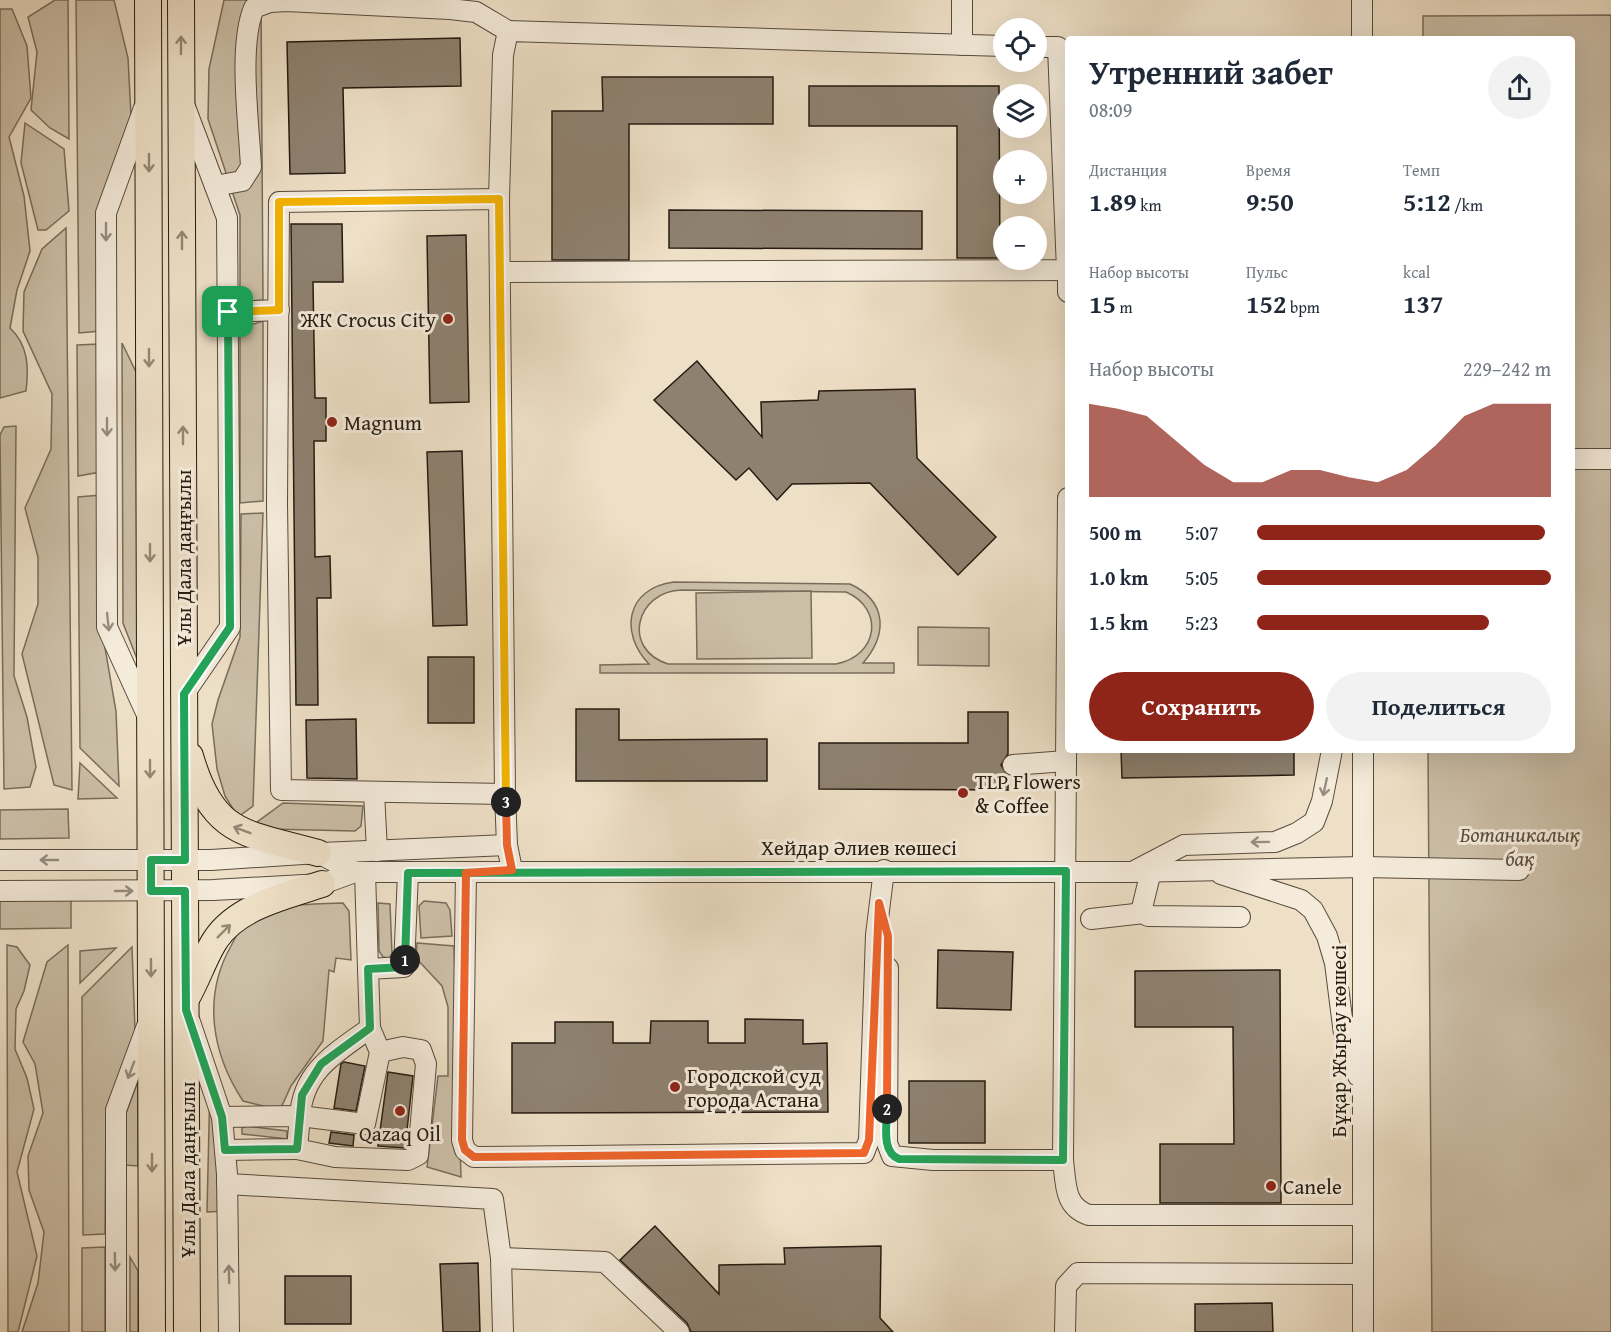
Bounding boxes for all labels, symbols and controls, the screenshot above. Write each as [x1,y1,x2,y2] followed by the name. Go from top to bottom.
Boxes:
[993,18,1047,270] map controls
[993,18,1047,72] button: locate
[175,36,187,56] one-way arrow
[1089,48,1333,96] text: Утренний забег
[1488,56,1551,119] button: share
[993,84,1047,138] button: layers
[1089,95,1132,124] text: 08:09
[993,150,1047,204] button: +
[143,153,155,173] one-way arrow
[1089,158,1167,182] text: Дистанция
[1246,158,1291,182] text: Время
[1403,158,1440,182] text: Темп
[1089,182,1137,221] text: 1.89
[1246,182,1294,221] text: 9:50
[1403,182,1451,221] text: 5:12
[1137,193,1161,217] text: km
[1451,193,1483,217] text: /km
[993,216,1047,270] button: −
[100,222,112,242] one-way arrow
[176,231,188,251] one-way arrow
[1089,260,1189,284] text: Набор высоты
[1246,260,1288,284] text: Пульс
[1403,260,1430,284] text: kcal
[1089,284,1116,323] text: 15
[1246,284,1286,323] text: 152
[1403,284,1443,323] text: 137
[202,286,253,337] pin
[211,295,244,328] icon: arrive
[1116,295,1133,319] text: m
[1286,295,1320,319] text: bpm
[300,304,437,335] place label: ЖК Crocus City
[441,312,455,326] marker: ЖК Crocus City
[143,348,155,368] one-way arrow
[1089,354,1214,383] text: Набор высоты
[1463,354,1551,383] text: 229–242 m
[344,407,422,438] place label: Magnum
[325,415,339,429] marker: Magnum
[101,417,113,437] one-way arrow
[177,426,189,446] one-way arrow
[168,469,199,646] street label: Ұлы Дала даңғылы
[1089,518,1142,547] text: 500 m
[1185,518,1219,547] text: 5:07
[144,543,156,563] one-way arrow
[1089,563,1148,592] text: 1.0 km
[1185,563,1219,592] text: 5:05
[1089,608,1148,637] text: 1.5 km
[1185,608,1219,637] text: 5:23
[103,612,114,631] one-way arrow
[1089,672,1314,741] button: Сохранить
[1326,672,1551,741] button: Поделиться
[144,759,156,779] one-way arrow
[975,766,1081,821] place label: TLP Flowers & Coffee
[1319,776,1330,796] one-way arrow
[956,786,970,800] marker: TLP Flowers & Coffee
[491,787,521,817] pin: 3
[502,790,510,814] text: 3
[1460,819,1580,874] park label: Ботаникалық бақ
[233,824,251,835] one-way arrow
[761,832,957,863] street label: Хейдар Әлиев көшесі
[1251,837,1271,848] one-way arrow
[40,854,60,866] one-way arrow
[114,885,134,897] one-way arrow
[216,923,231,938] one-way arrow
[390,945,420,975] pin: 1
[1323,945,1354,1137] street label: Бұқар Жырау көшесі
[401,948,409,972] text: 1
[145,957,157,977] one-way arrow
[125,1060,136,1078] one-way arrow
[687,1060,821,1115] place label: Городской суд города Астана
[668,1080,682,1094] marker: Городской суд города Астана
[172,1081,203,1258] street label: Ұлы Дала даңғылы
[872,1094,902,1124] pin: 2
[883,1097,891,1121] text: 2
[393,1104,407,1118] marker: Qazaq Oil
[359,1118,441,1149] place label: Qazaq Oil
[146,1152,158,1172] one-way arrow
[1283,1171,1342,1202] place label: Canele
[1264,1179,1278,1193] marker: Canele
[109,1251,121,1271] one-way arrow
[223,1264,234,1284] one-way arrow

